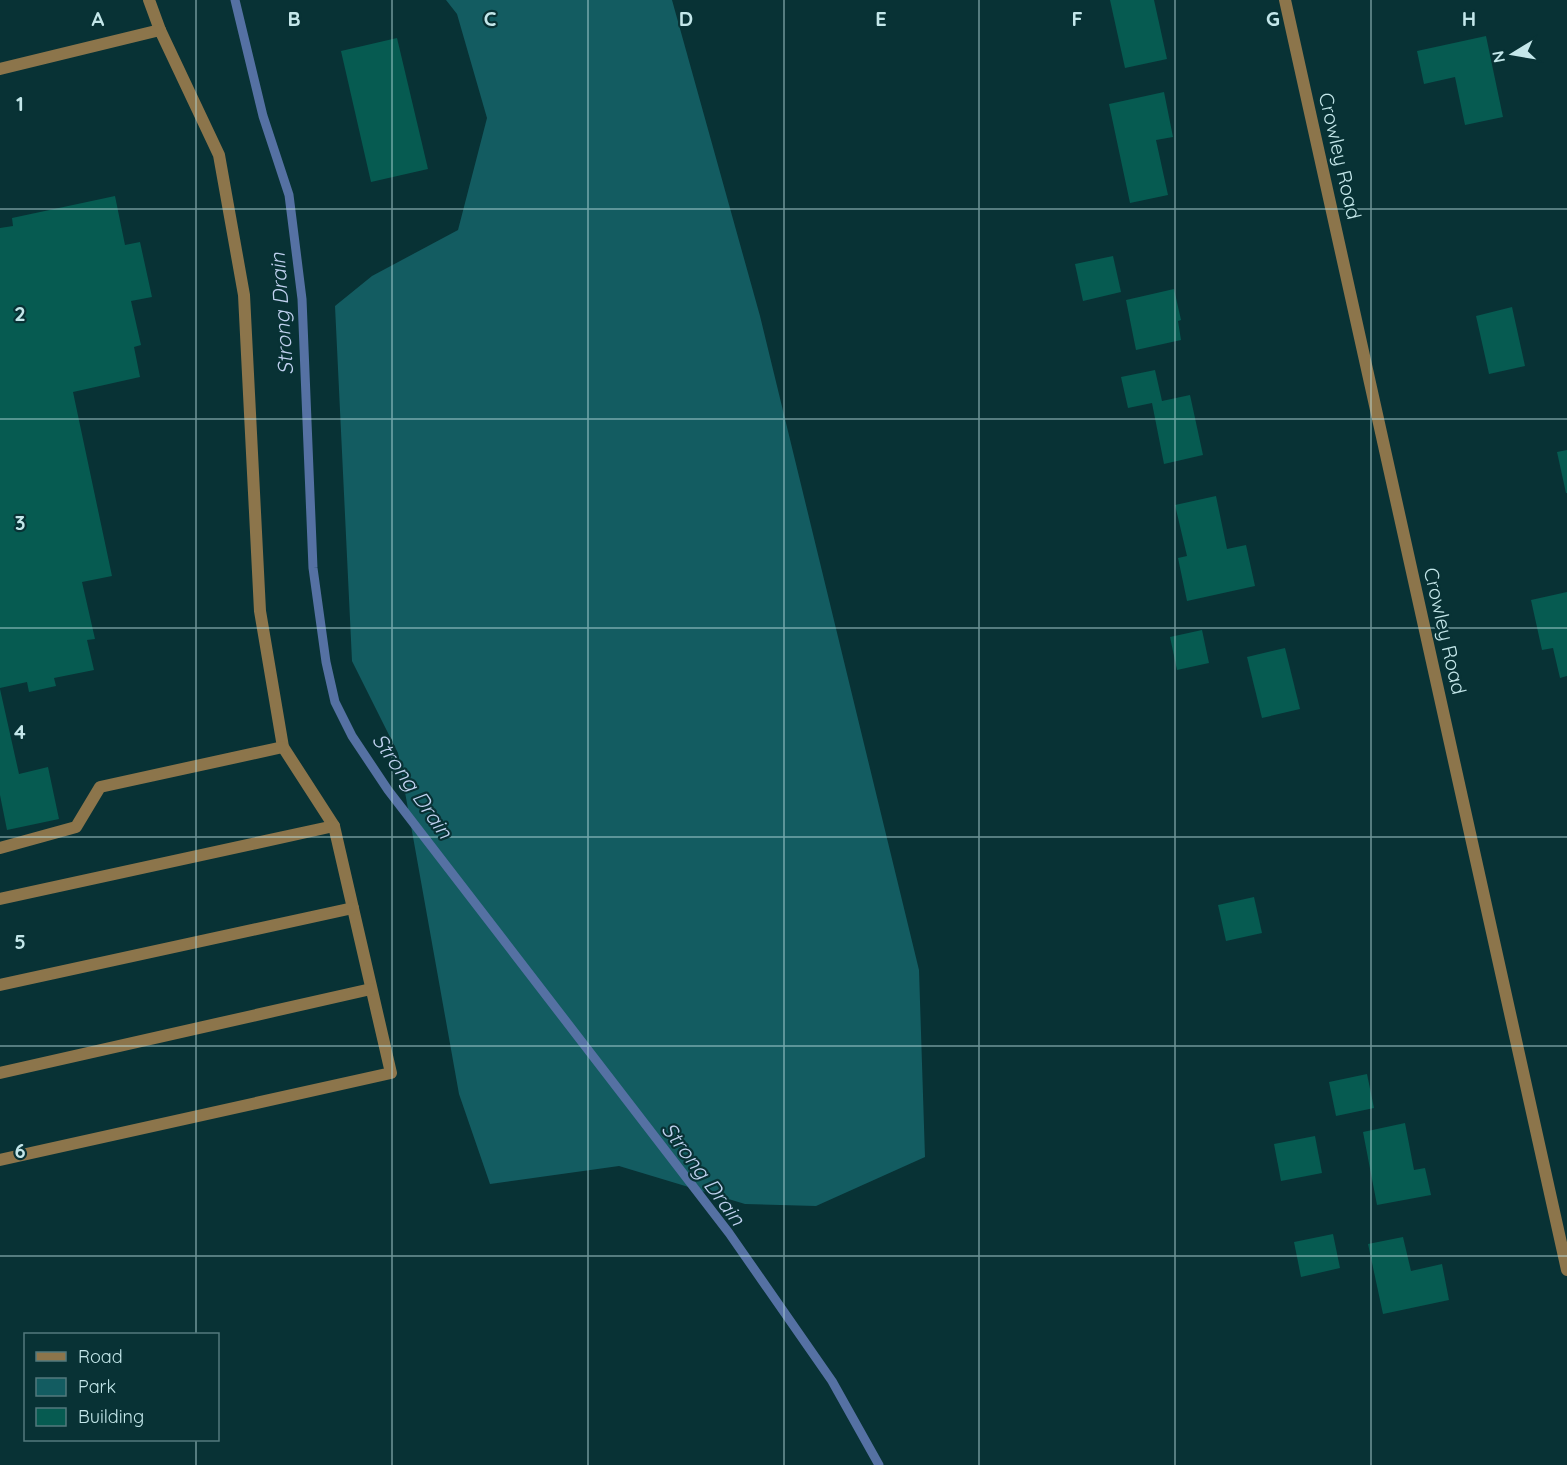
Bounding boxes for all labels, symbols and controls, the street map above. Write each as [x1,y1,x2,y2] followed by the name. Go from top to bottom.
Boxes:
[92,6,105,31] text: A
[287,6,301,31] text: B
[484,6,497,31] text: C
[679,6,693,31] text: D
[875,6,887,31] text: E
[1071,6,1083,31] text: F
[1266,6,1280,31] text: G
[1462,6,1476,31] text: H
[1483,24,1543,84] north arrow
[1487,49,1509,65] text: N
[1314,90,1367,222] street label: Crowley Road
[16,91,24,116] text: 1
[264,251,298,376] water label: Strong Drain
[14,301,26,326] text: 2
[15,510,25,535] text: 3
[1419,565,1472,697] street label: Crowley Road
[14,719,26,744] text: 4
[367,728,459,844] water label: Strong Drain
[14,929,26,954] text: 5
[657,1117,752,1231] water label: Strong Drain
[14,1138,26,1163] text: 6
[24,1333,219,1441] legend
[78,1345,123,1368] text: Road
[78,1375,116,1398] text: Park
[78,1405,144,1428] text: Building

